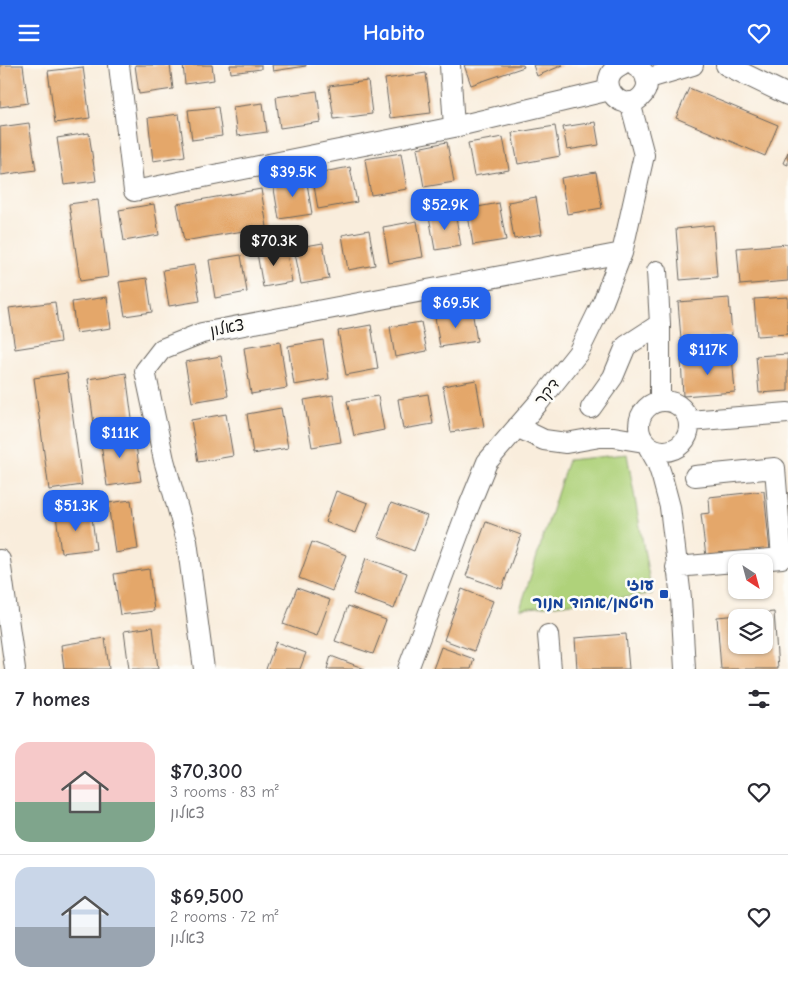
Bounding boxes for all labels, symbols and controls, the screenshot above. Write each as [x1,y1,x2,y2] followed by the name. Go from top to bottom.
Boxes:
[15,19,43,47] icon: menu
[745,19,773,47] icon: heart
[363,20,425,46] text: Habito
[252,155,334,198] pin: $39.5K
[270,163,316,181] text: $39.5K
[404,189,486,231] pin: $52.9K
[422,196,468,214] text: $52.9K
[233,225,315,267] pin: $70.3K
[251,232,297,250] text: $70.3K
[415,287,497,329] pin: $69.5K
[433,294,479,312] text: $69.5K
[208,316,246,340] street label: צאלון
[673,333,743,376] pin: $117K
[689,341,727,359] text: $117K
[531,375,563,409] street label: דקר
[85,417,155,459] pin: $111K
[101,424,139,442] text: $111K
[35,489,117,532] pin: $51.3K
[54,497,98,515] text: $51.3K
[728,554,772,599] north arrow
[728,554,773,654] map controls
[533,576,654,613] place label: עוזי חיטמן/אהוד מנור
[658,588,670,600] marker: עוזי חיטמן/אהוד מנור
[728,609,773,654] button: layers
[745,685,773,713] icon: filters
[15,687,90,711] text: 7 homes
[170,759,243,783] text: $70,300
[55,762,115,822] icon: home
[745,778,773,806] icon: heart
[170,783,279,801] text: 3 rooms · 83 m²
[170,804,205,822] text: צאלון
[170,884,244,908] text: $69,500
[55,887,115,947] icon: home
[745,903,773,931] icon: heart
[170,908,279,926] text: 2 rooms · 72 m²
[170,929,205,947] text: צאלון

